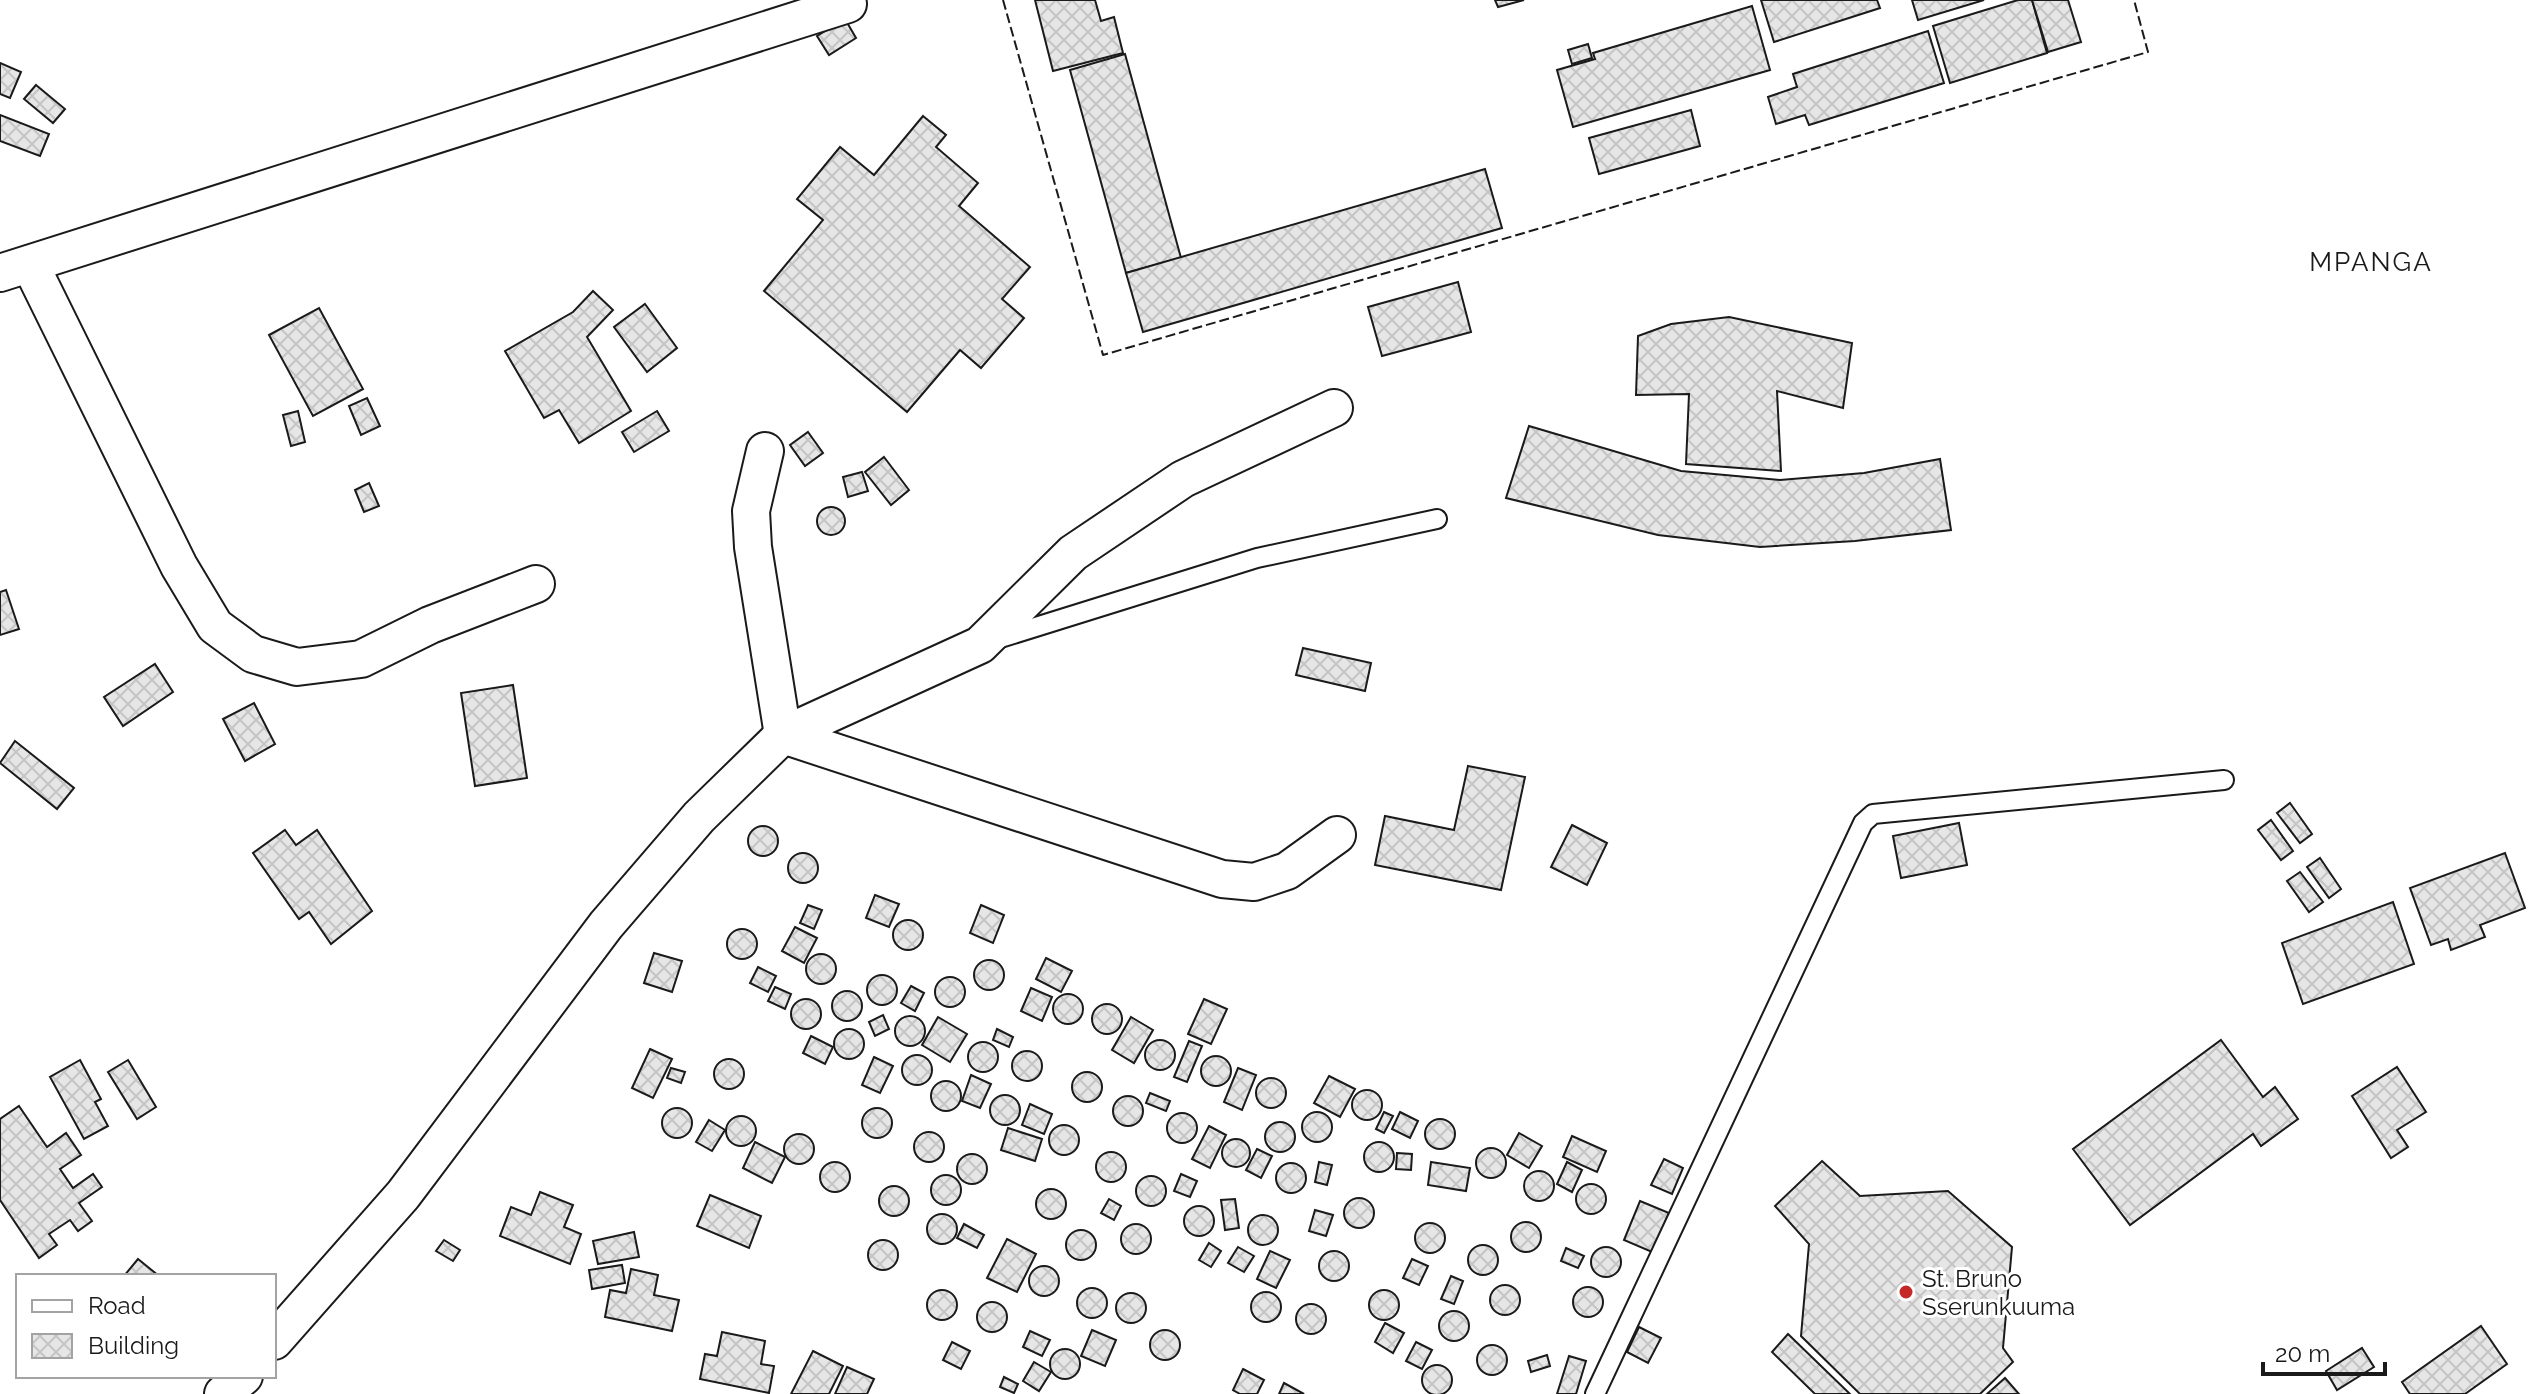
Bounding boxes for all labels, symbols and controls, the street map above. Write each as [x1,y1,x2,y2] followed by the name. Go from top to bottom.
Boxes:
[2309,247,2433,277] district label: MPANGA
[1922,1264,2075,1321] place label: St. Bruno Sserunkuuma
[16,1274,276,1378] legend
[1897,1283,1915,1301] marker: St. Bruno Sserunkuuma
[88,1291,146,1320] text: Road
[2263,1326,2385,1376] scale bar
[88,1331,179,1360] text: Building
[2275,1339,2330,1368] text: 20 m

